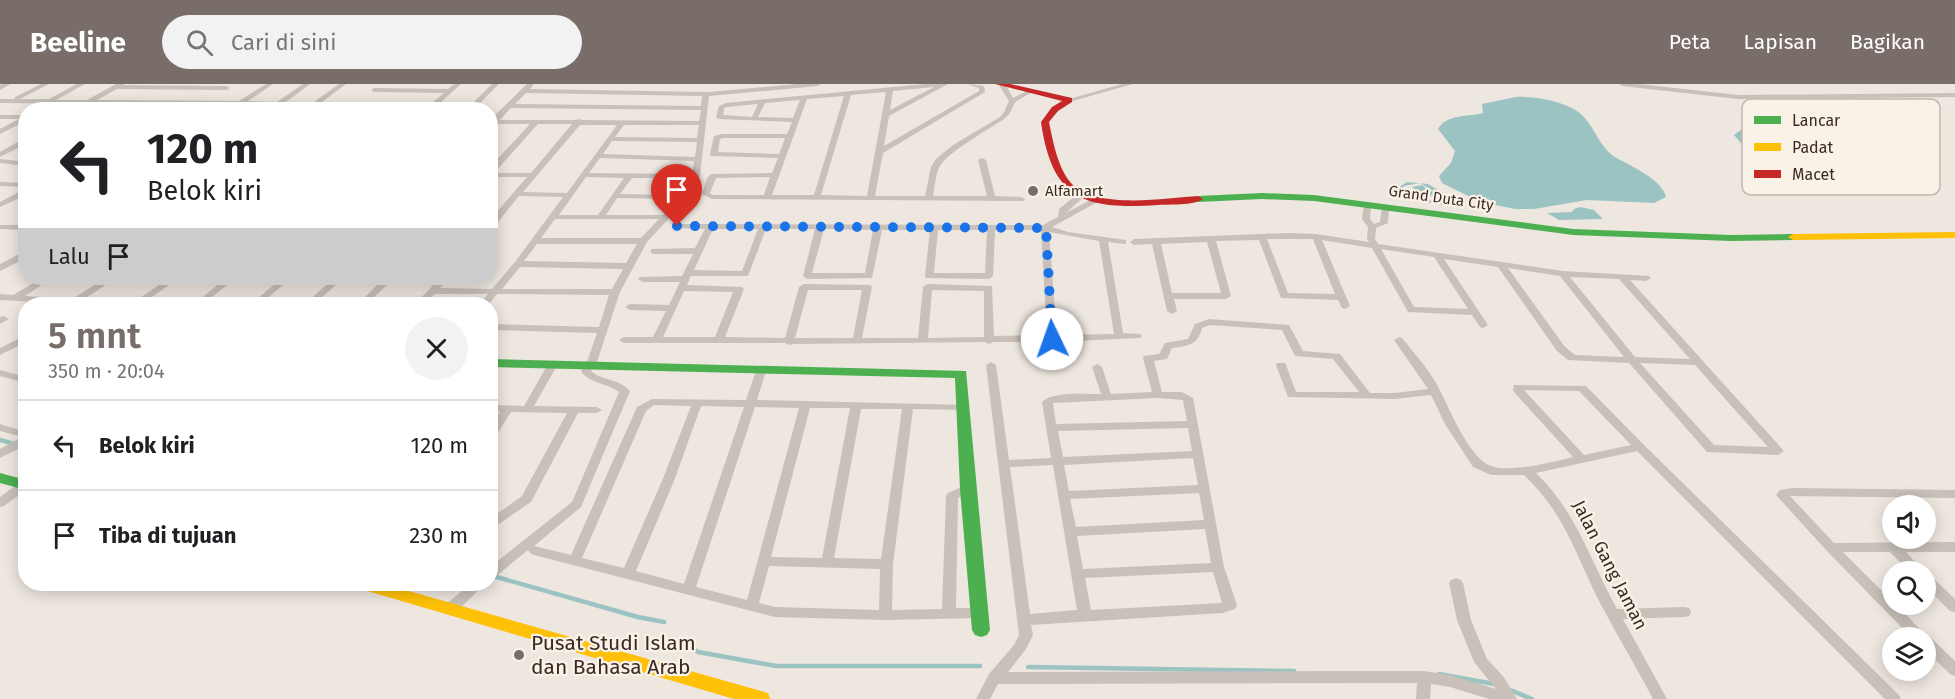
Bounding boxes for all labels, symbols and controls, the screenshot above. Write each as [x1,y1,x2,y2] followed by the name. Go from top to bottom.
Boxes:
[162,15,582,69] search box
[30,26,126,59] text: Beeline
[183,26,216,59] icon: search
[231,29,336,56] text: Cari di sini
[1669,29,1711,55] text: Peta
[1744,29,1817,55] text: Lapisan
[1850,29,1925,55] text: Bagikan
[1742,99,1940,195] legend
[1792,111,1841,130] text: Lancar
[147,124,258,174] text: 120 m
[48,126,126,204] icon: left
[1792,138,1833,157] text: Padat
[651,164,702,226] pin
[1792,165,1835,184] text: Macet
[660,173,693,206] icon: arrive
[147,175,262,207] text: Belok kiri
[1045,182,1104,200] place label: Alfamart
[1387,182,1495,214] street label: Grand Duta City
[1026,184,1040,198] marker: Alfamart
[102,240,135,273] icon: arrive
[48,243,90,270] text: Lalu
[1020,307,1084,371] position arrow
[48,314,141,358] text: 5 mnt
[405,317,468,380] button: close
[48,359,165,383] text: 350 m · 20:04
[48,429,81,462] icon: left
[99,432,195,459] text: Belok kiri
[411,432,468,459] text: 120 m
[1882,495,1936,681] map controls
[1882,495,1936,549] button: sound
[1568,497,1652,633] street label: Jalan Gang Jaman
[48,519,81,552] icon: arrive
[99,522,236,549] text: Tiba di tujuan
[409,522,468,549] text: 230 m
[1882,561,1936,615] button: search
[1882,627,1936,681] button: layers
[531,630,696,680] place label: Pusat Studi Islam dan Bahasa Arab
[512,648,526,662] marker: Pusat Studi Islam dan Bahasa Arab

